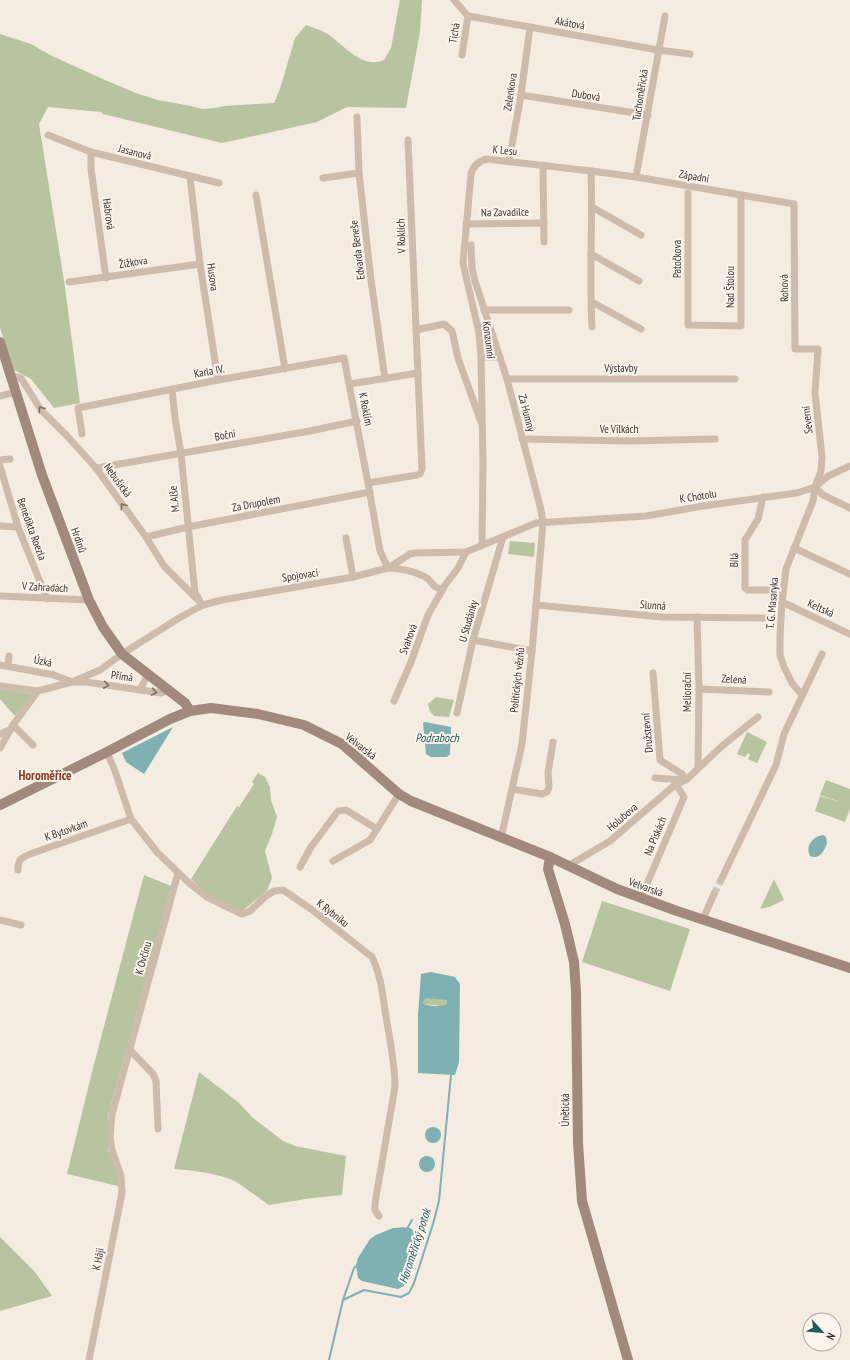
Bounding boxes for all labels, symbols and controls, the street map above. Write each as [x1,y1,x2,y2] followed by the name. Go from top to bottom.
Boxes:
[554,13,586,33] street label: Akátová
[445,22,463,44] street label: Tichá
[629,68,651,122] street label: Tuchoměřická
[500,72,520,112] street label: Zelenkova
[571,86,601,104] street label: Dubová
[116,141,153,163] street label: Jasanová
[492,142,518,158] street label: K Lesu
[678,166,711,186] street label: Západní
[100,197,118,231] street label: Habrová
[481,205,530,219] street label: Na Zavadilce
[393,218,409,255] street label: V Roklích
[346,219,368,281] street label: Edvarda Beneše
[670,240,684,278] street label: Patočkova
[118,253,148,271] street label: Žižkova
[204,262,222,292] street label: Husova
[723,266,737,308] street label: Nad Štolou
[777,274,791,302] street label: Rohová
[480,320,498,360] street label: Konzumní
[193,361,225,381] street label: Karla IV.
[603,361,638,375] street label: Výstavby
[356,391,376,427] street label: K Roklím
[515,393,539,434] street label: Za Humny
[799,405,815,435] street label: Severní
[39,406,46,413] one-way arrow
[599,422,638,436] street label: Ve Vilkách
[213,426,237,444] street label: Boční
[101,460,135,500] street label: Nebušická
[166,485,182,513] street label: M. Alše
[679,486,718,506] street label: K Chotolu
[231,491,281,515] street label: Za Drupolem
[14,496,50,562] street label: Benedikta Roezla
[121,503,128,510] one-way arrow
[68,526,90,555] street label: Hrdinů
[727,553,741,567] street label: Bílá
[281,565,320,585] street label: Spojovací
[763,577,781,629] street label: T. G. Masaryka
[21,579,69,595] street label: V Zahradách
[806,596,836,620] street label: Keltská
[639,597,667,613] street label: Slunná
[455,598,481,644] street label: U Studánky
[396,622,420,656] street label: Svahová
[507,647,527,713] street label: Politických vězňů
[33,652,53,670] street label: Úzká
[110,668,134,684] street label: Přímá
[680,671,694,712] street label: Meliorační
[721,671,747,687] street label: Zelená
[103,680,109,689] one-way arrow
[151,687,157,696] one-way arrow
[638,712,656,754] street label: Družstevní
[342,729,379,763] street label: Velvarská
[415,730,459,745] water label: Podraboch
[18,767,72,784] district label: Horoměřice
[604,800,640,834] street label: Holubova
[641,814,670,858] street label: Na Pískách
[43,816,89,844] street label: K Bytovkám
[626,874,665,900] street label: Velvarská
[314,896,352,930] street label: K Rybníku
[132,940,154,976] street label: K Ovčínu
[558,1093,572,1127] street label: Únětická
[395,1205,434,1285] water label: Horoměřický potok
[89,1247,107,1271] street label: K Háji
[802,1312,842,1352] north arrow
[823,1331,838,1342] text: N

